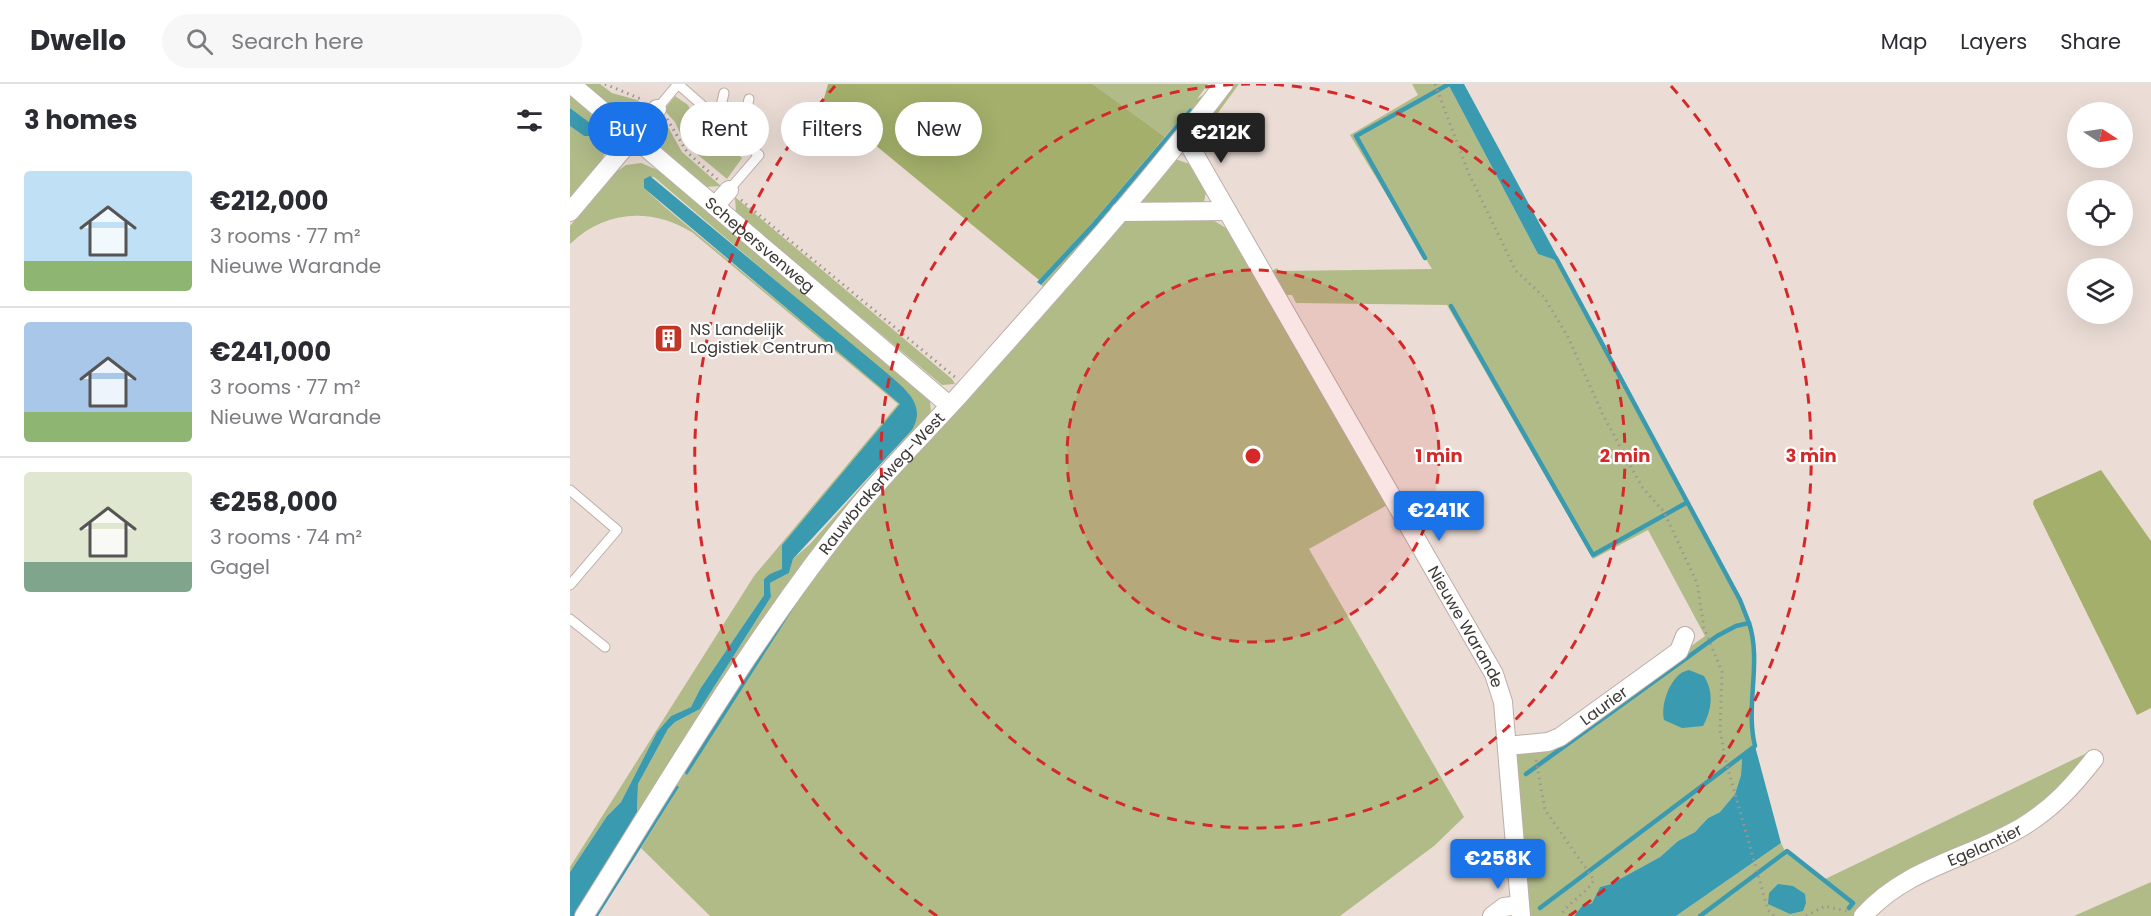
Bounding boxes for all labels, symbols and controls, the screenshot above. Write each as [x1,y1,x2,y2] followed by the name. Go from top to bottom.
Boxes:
[162,14,582,68] search box
[30,21,126,60] text: Dwello
[183,25,216,58] icon: search
[231,26,364,57] text: Search here
[1881,27,1927,56] text: Map
[1960,27,2027,56] text: Layers
[2060,27,2121,56] text: Share
[24,102,137,138] text: 3 homes
[588,102,668,156] chip: Buy
[680,102,769,156] chip: Rent
[781,102,883,156] chip: Filters
[895,102,982,156] chip: New
[2067,102,2133,168] north arrow
[2067,102,2133,324] map controls
[513,104,546,137] icon: filters
[1179,113,1263,164] pin: €212K
[1191,118,1251,146] text: €212K
[2067,180,2133,246] button: locate
[210,183,328,219] text: €212,000
[700,192,820,298] street label: Schepersvenweg
[72,195,144,267] icon: home
[210,222,361,250] text: 3 rooms · 77 m²
[210,252,381,280] text: Nieuwe Warande
[2067,258,2133,324] button: layers
[690,318,833,359] place label: NS Landelijk Logistiek Centrum
[653,322,685,354] building icon: NS Landelijk Logistiek Centrum
[210,334,331,370] text: €241,000
[72,346,144,418] icon: home
[210,373,361,401] text: 3 rooms · 77 m²
[210,403,381,431] text: Nieuwe Warande
[813,407,950,560] street label: Rauwbrakenweg-West
[1415,443,1463,468] text: 1 min
[1600,443,1650,468] text: 2 min
[1785,443,1837,468] text: 3 min
[1243,446,1263,466] centre of rings
[210,484,338,520] text: €258,000
[1397,491,1481,542] pin: €241K
[72,496,144,568] icon: home
[1408,496,1470,524] text: €241K
[210,523,362,551] text: 3 rooms · 74 m²
[210,553,270,581] text: Gagel
[1422,562,1509,691] street label: Nieuwe Warande
[1575,681,1632,731] street label: Laurier
[1944,818,2026,872] street label: Egelantier
[1456,839,1540,890] pin: €258K
[1464,844,1532,872] text: €258K

